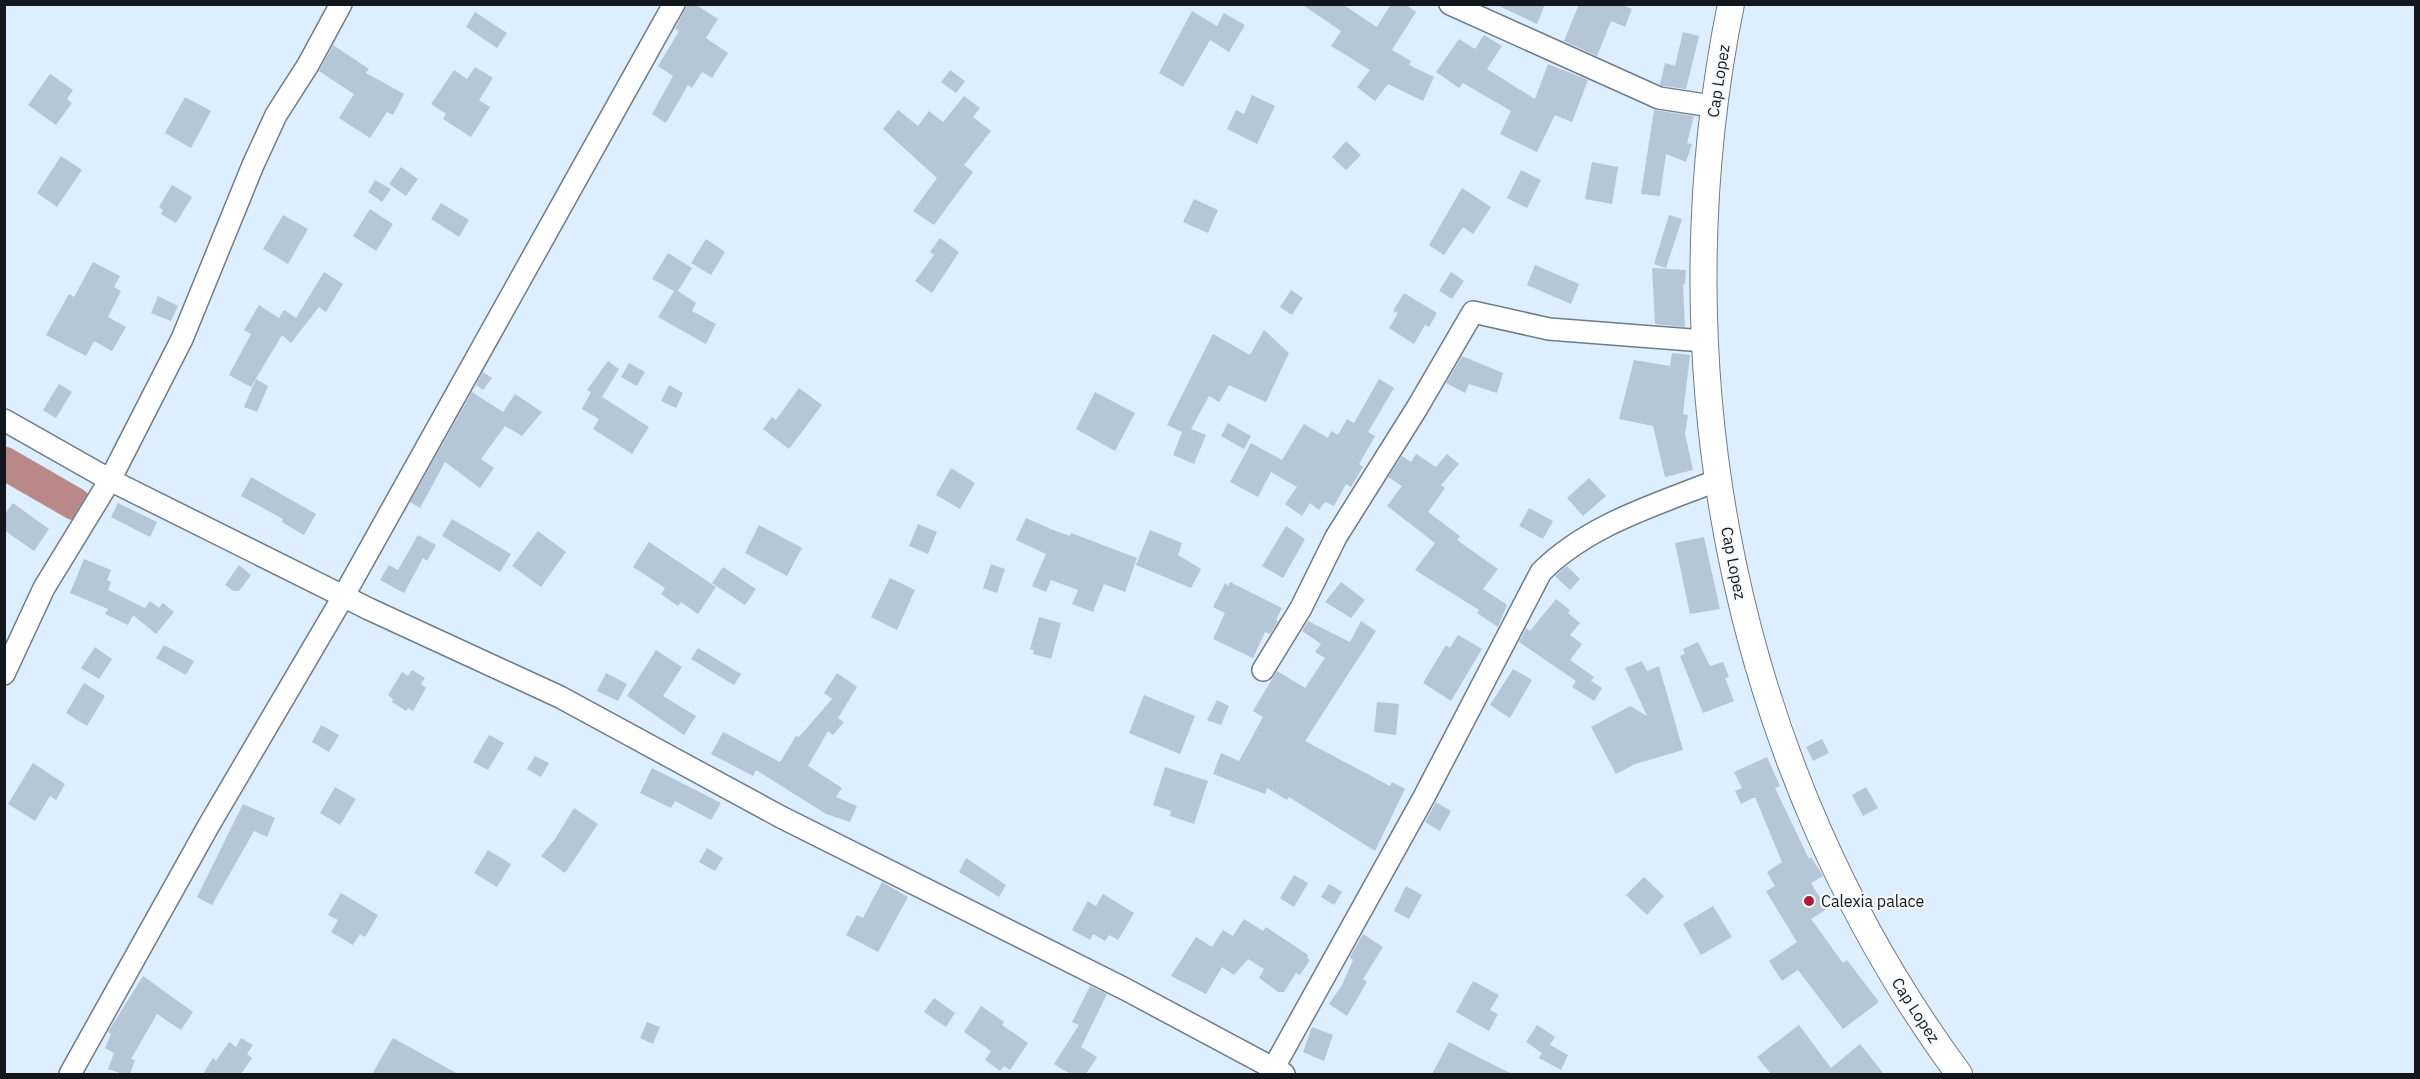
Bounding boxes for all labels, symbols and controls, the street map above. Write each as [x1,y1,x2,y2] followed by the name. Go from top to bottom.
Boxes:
[1702,43,1734,119] street label: Cap Lopez
[1717,525,1751,601] street label: Cap Lopez
[1821,891,1925,911] place label: Calexia palace
[1802,894,1816,908] marker: Calexia palace
[1888,974,1944,1046] street label: Cap Lopez

